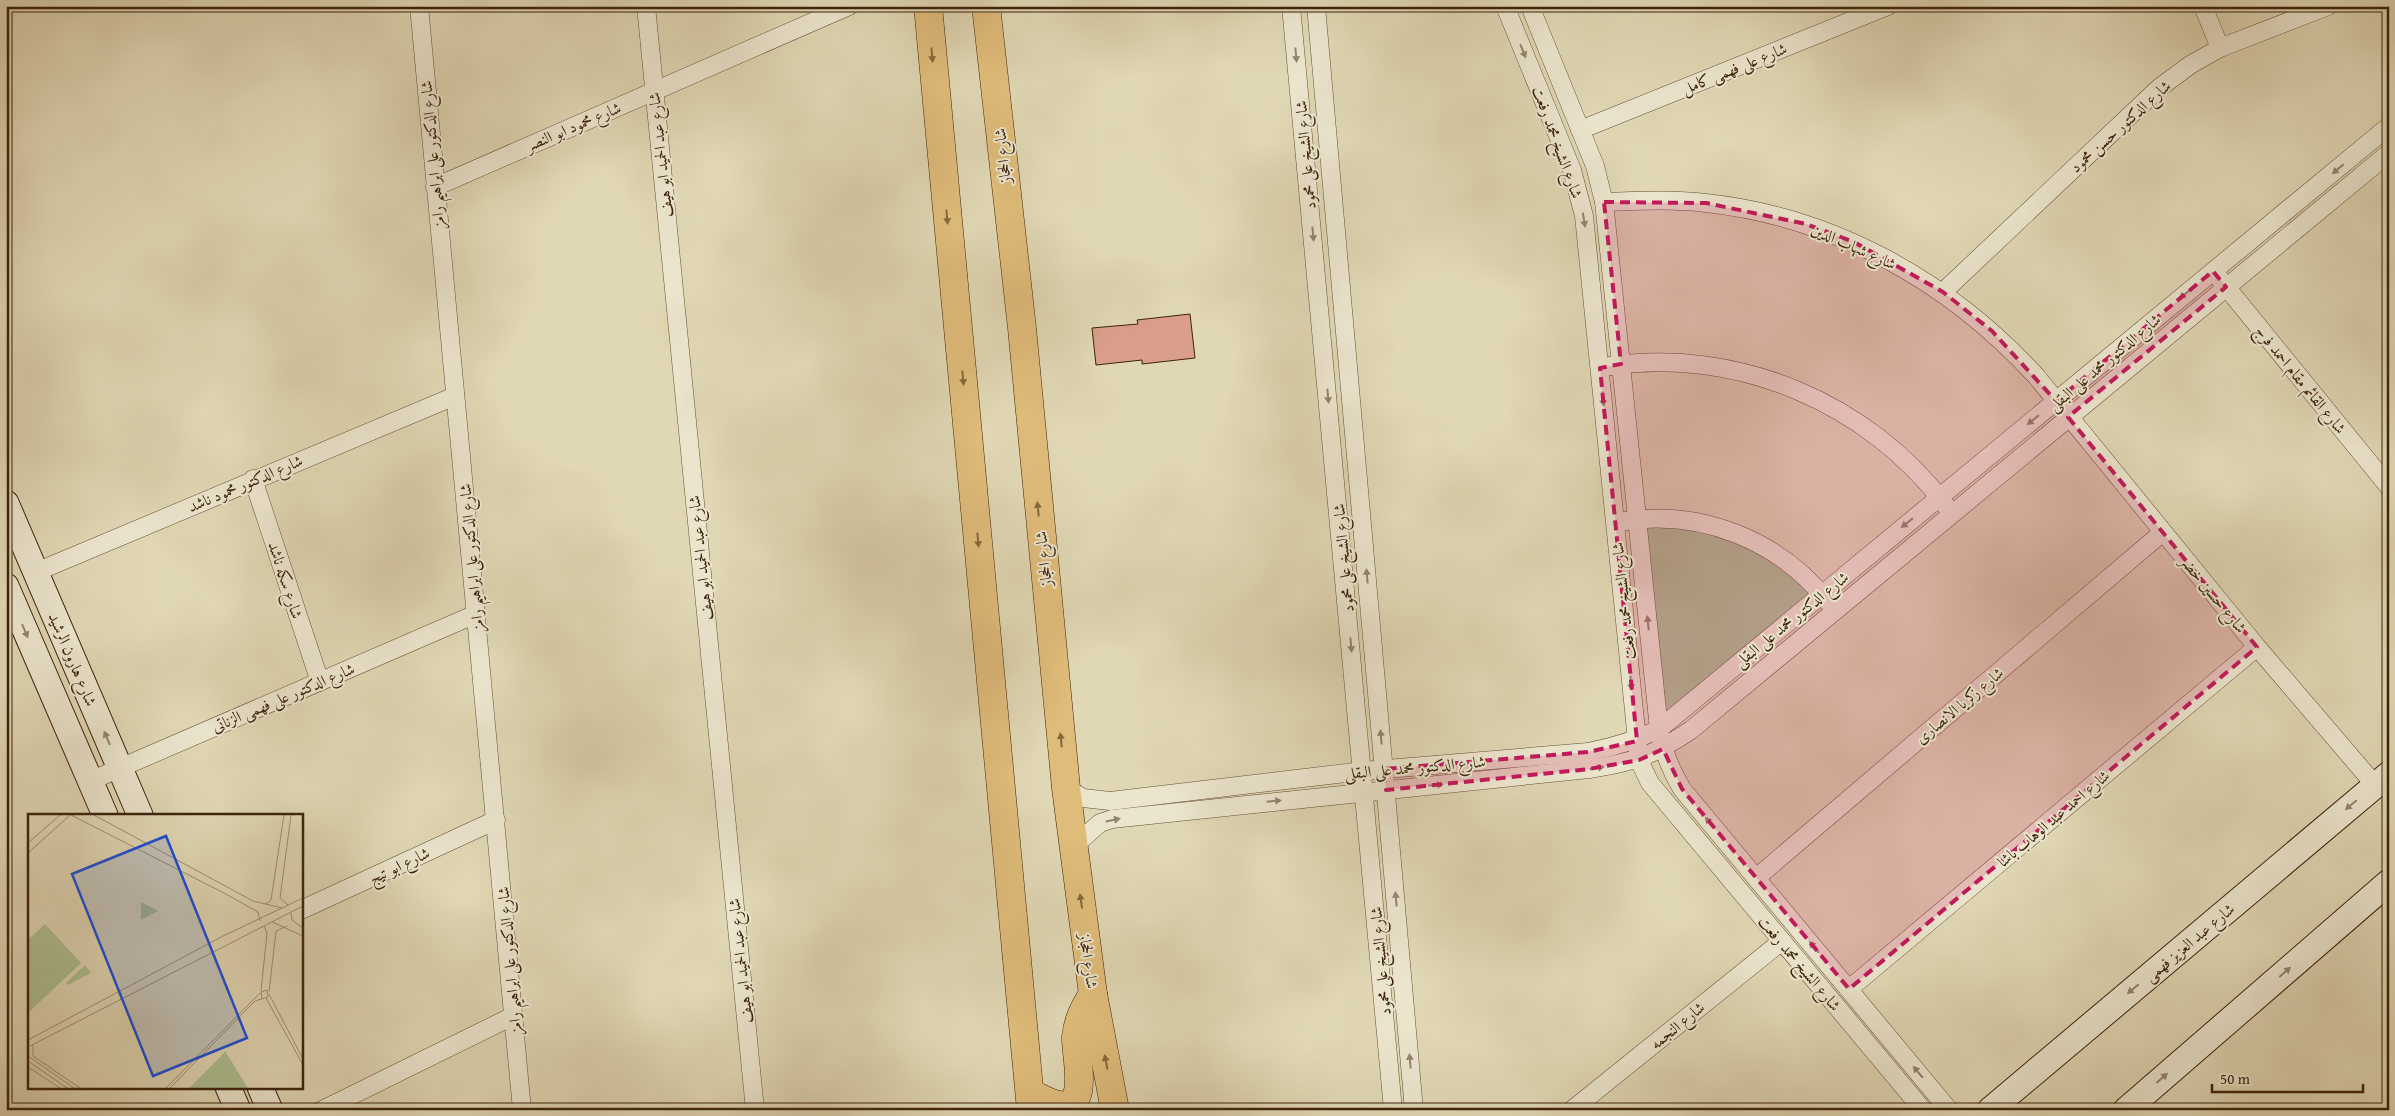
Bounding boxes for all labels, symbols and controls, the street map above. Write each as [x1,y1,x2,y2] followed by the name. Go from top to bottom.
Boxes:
[1678,36,1791,102] street label: شارع على فهمى كامل
[1520,44,1528,58] one-way arrow
[928,47,936,63] one-way arrow
[1292,47,1300,63] one-way arrow
[2064,74,2177,180] street label: شارع الدكتور حسن محمود
[414,79,455,230] street label: شارع الدكتور على ابراهيم رامز
[1524,82,1589,203] street label: شارع الشيخ محمد رفعت
[642,91,680,219] street label: شارع عبد الحميد ابو هيف
[520,95,625,160] street label: شارع محمود ابو النصر
[1288,99,1325,210] street label: شارع الشيخ على محمود
[987,127,1019,187] street label: شارع الحجاز
[2331,163,2344,174] one-way arrow
[944,209,952,225] one-way arrow
[1581,213,1589,229] one-way arrow
[1807,217,1900,277] street label: شارع شهاب الدين
[1309,226,1317,242] one-way arrow
[2179,289,2192,300] one-way arrow
[2042,307,2167,418] street label: شارع الدكتور محمد على البقلى
[2247,319,2352,441] street label: شارع القائم مقام احمد فرج
[959,371,967,387] one-way arrow
[1324,388,1332,404] one-way arrow
[1599,392,1607,408] one-way arrow
[2027,414,2039,425] one-way arrow
[184,448,307,520] street label: شارع الدكتور محمود ناشد
[453,482,494,633] street label: شارع الدكتور على ابراهيم رامز
[682,494,720,622] street label: شارع عبد الحميد ابو هيف
[1034,500,1042,516] one-way arrow
[1326,502,1363,613] street label: شارع الشيخ على محمود
[1901,518,1914,529] one-way arrow
[1028,530,1060,590] street label: شارع الحجاز
[974,532,982,548] one-way arrow
[260,538,310,622] street label: شارع سكه ناشد
[1605,541,1644,661] street label: شارع الشيخ محمد رفعت
[2172,548,2253,639] street label: شارع حسين خضر
[1728,565,1855,674] street label: شارع الدكتور محمد على البقلى
[1363,567,1371,583] one-way arrow
[41,608,104,710] street label: شارع هارون الرشيد
[1644,615,1652,631] one-way arrow
[22,624,30,638] one-way arrow
[1347,637,1355,653] one-way arrow
[208,656,359,740] street label: شارع الدكتور على فهمى الزناتى
[1909,661,2010,751] street label: شارع زكريا الانصارى
[1627,675,1635,691] one-way arrow
[1377,729,1385,745] one-way arrow
[102,731,110,745] one-way arrow
[1057,732,1065,748] one-way arrow
[1343,749,1487,787] street label: شارع الدكتور محمد على البقلى
[1590,764,1606,772] one-way arrow
[1991,764,2116,874] street label: شارع احمد عبد الوهاب باشا
[1428,781,1444,789] one-way arrow
[1266,797,1282,805] one-way arrow
[2346,799,2358,811] one-way arrow
[28,814,302,1088] inset map
[1105,816,1120,824] one-way arrow
[1705,816,1716,829] one-way arrow
[365,840,435,892] street label: شارع ابو تيج
[491,885,532,1036] street label: شارع الدكتور على ابراهيم رامز
[1391,891,1399,907] one-way arrow
[1077,893,1085,909] one-way arrow
[722,897,760,1025] street label: شارع عبد الحميد ابو هيف
[2139,897,2241,989] street label: شارع عبد العزيز فهمى
[1363,905,1400,1016] street label: شارع الشيخ على محمود
[1751,910,1847,1018] street label: شارع الشيخ محمد رفعت
[1071,930,1105,990] street label: شارع الحجاز
[1809,941,1820,954] one-way arrow
[2279,966,2292,977] one-way arrow
[2127,983,2140,994] one-way arrow
[1644,995,1711,1056] street label: شارع النجمه
[1102,1053,1110,1069] one-way arrow
[1406,1053,1414,1069] one-way arrow
[2212,1061,2364,1093] scale bar
[1913,1066,1924,1079] one-way arrow
[2220,1068,2251,1089] text: 50 m
[2156,1072,2168,1084] one-way arrow

